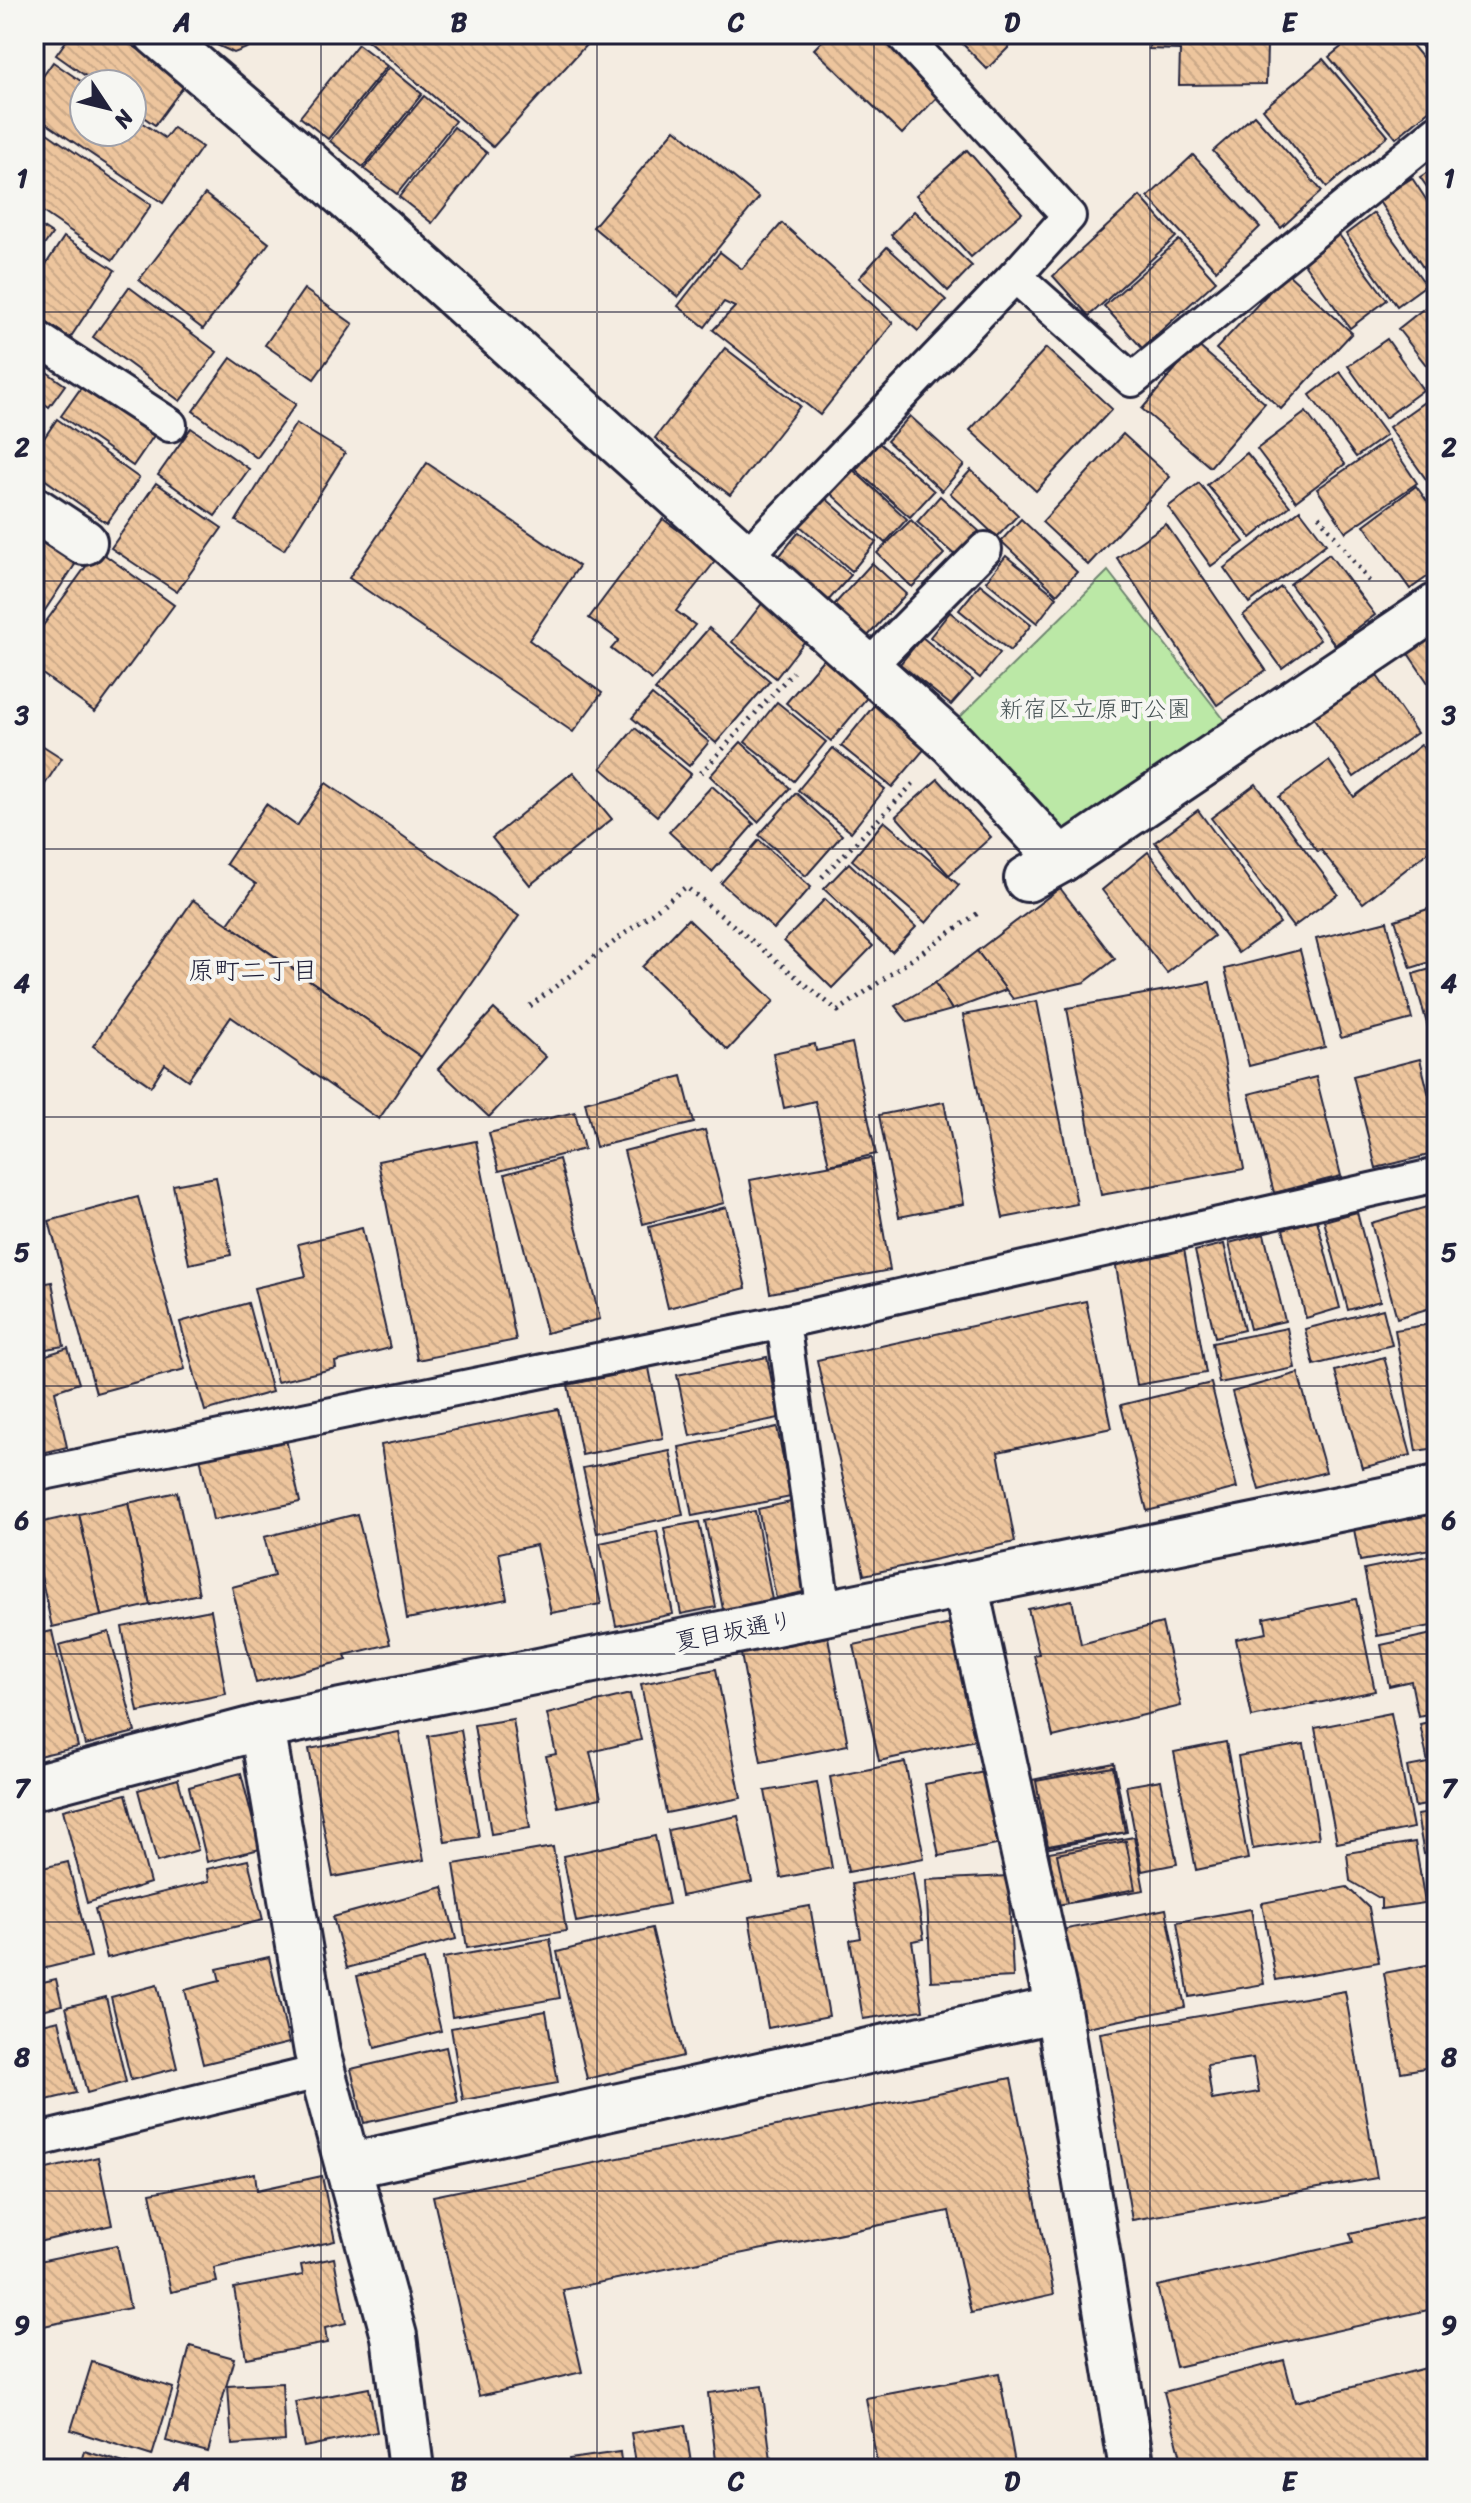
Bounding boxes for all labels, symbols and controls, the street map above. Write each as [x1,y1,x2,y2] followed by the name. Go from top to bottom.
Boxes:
[172,0,191,45] text: A
[451,0,468,45] text: B
[727,0,745,45] text: C
[1004,0,1020,45] text: D
[1282,0,1299,45] text: E
[68,68,148,148] north arrow
[103,101,145,137] text: N
[16,155,28,201] text: 1
[1443,155,1455,201] text: 1
[13,424,30,470] text: 2
[1440,424,1457,470] text: 2
[999,688,1191,730] park label: 新宿区立原町公園
[14,692,30,738] text: 3
[1441,692,1457,738] text: 3
[188,947,318,993] district label: 原町二丁目
[14,960,30,1006] text: 4
[1441,960,1457,1006] text: 4
[14,1229,30,1275] text: 5
[1441,1229,1457,1275] text: 5
[14,1497,30,1543] text: 6
[1441,1497,1457,1543] text: 6
[671,1599,797,1663] street label: 夏目坂通り
[15,1765,32,1811] text: 7
[1442,1765,1459,1811] text: 7
[13,2034,30,2080] text: 8
[1440,2034,1457,2080] text: 8
[14,2302,30,2348] text: 9
[1441,2302,1457,2348] text: 9
[172,2458,191,2503] text: A
[451,2458,468,2503] text: B
[727,2458,745,2503] text: C
[1004,2458,1020,2503] text: D
[1282,2458,1299,2503] text: E

